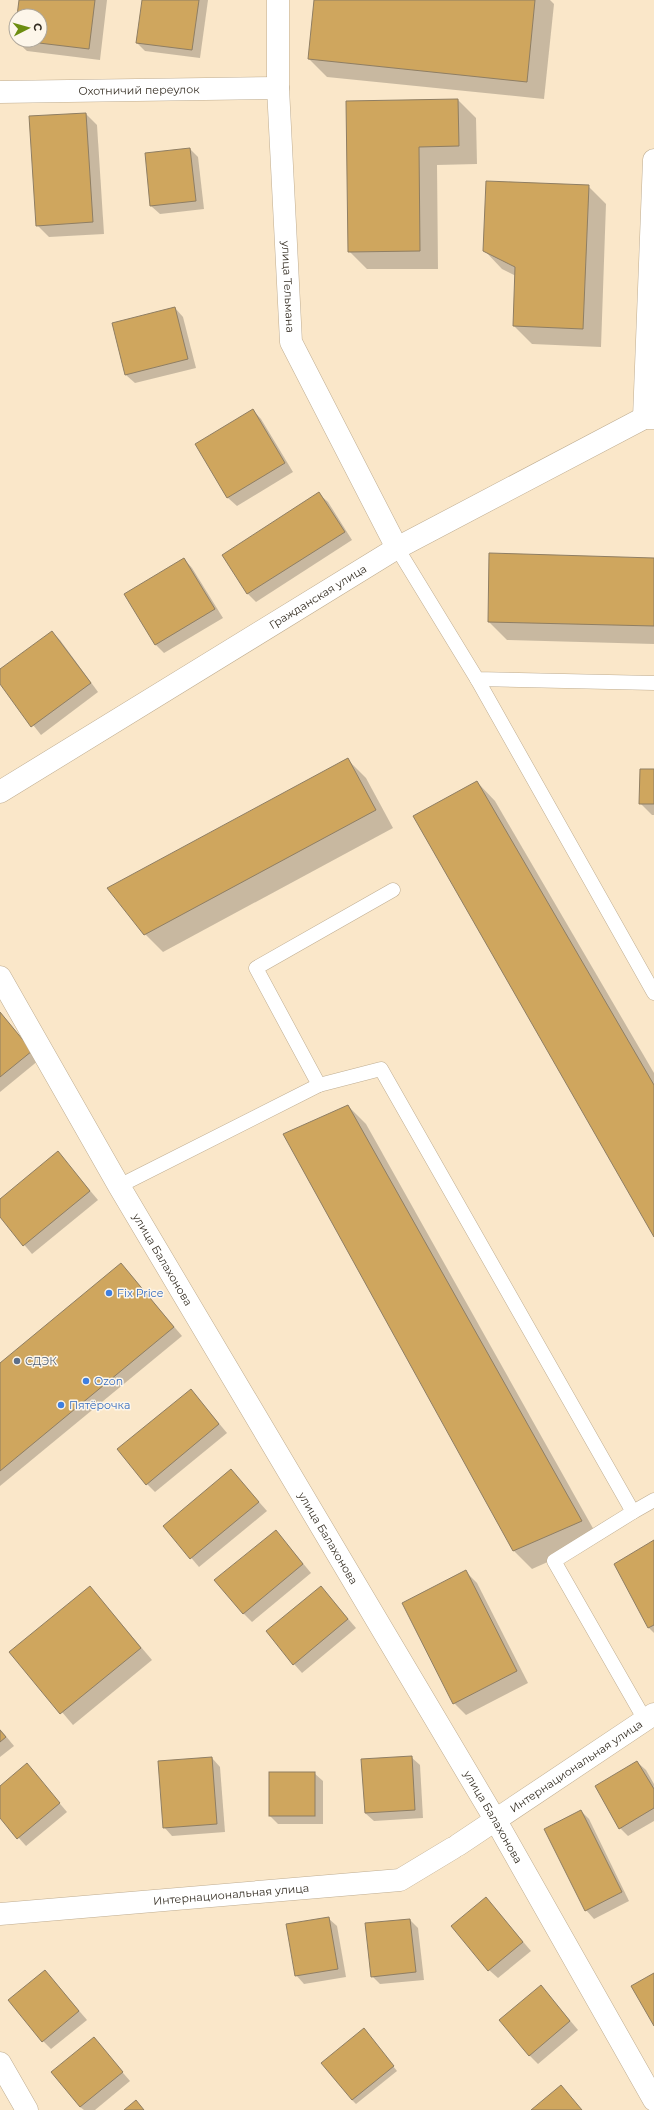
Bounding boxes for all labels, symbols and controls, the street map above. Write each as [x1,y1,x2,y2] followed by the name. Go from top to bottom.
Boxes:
[8,8,48,48] north arrow
[31,22,45,32] text: С
[78,82,200,98] street label: Охотничий переулок
[279,239,298,333] street label: улица Тельмана
[266,561,369,632] street label: Гражданская улица
[129,1210,196,1308] street label: улица Балахонова
[117,1286,164,1300] place label: Fix Price
[104,1288,114,1298] marker: Fix Price
[25,1354,57,1368] place label: СДЭК
[12,1356,22,1366] marker: СДЭК
[94,1374,123,1388] place label: Ozon
[81,1376,91,1386] marker: Ozon
[69,1398,130,1412] place label: Пятёрочка
[56,1400,66,1410] marker: Пятёрочка
[295,1488,361,1587] street label: улица Балахонова
[507,1717,645,1815] street label: Интернациональная улица
[460,1767,526,1866] street label: улица Балахонова
[153,1881,310,1908] street label: Интернациональная улица

